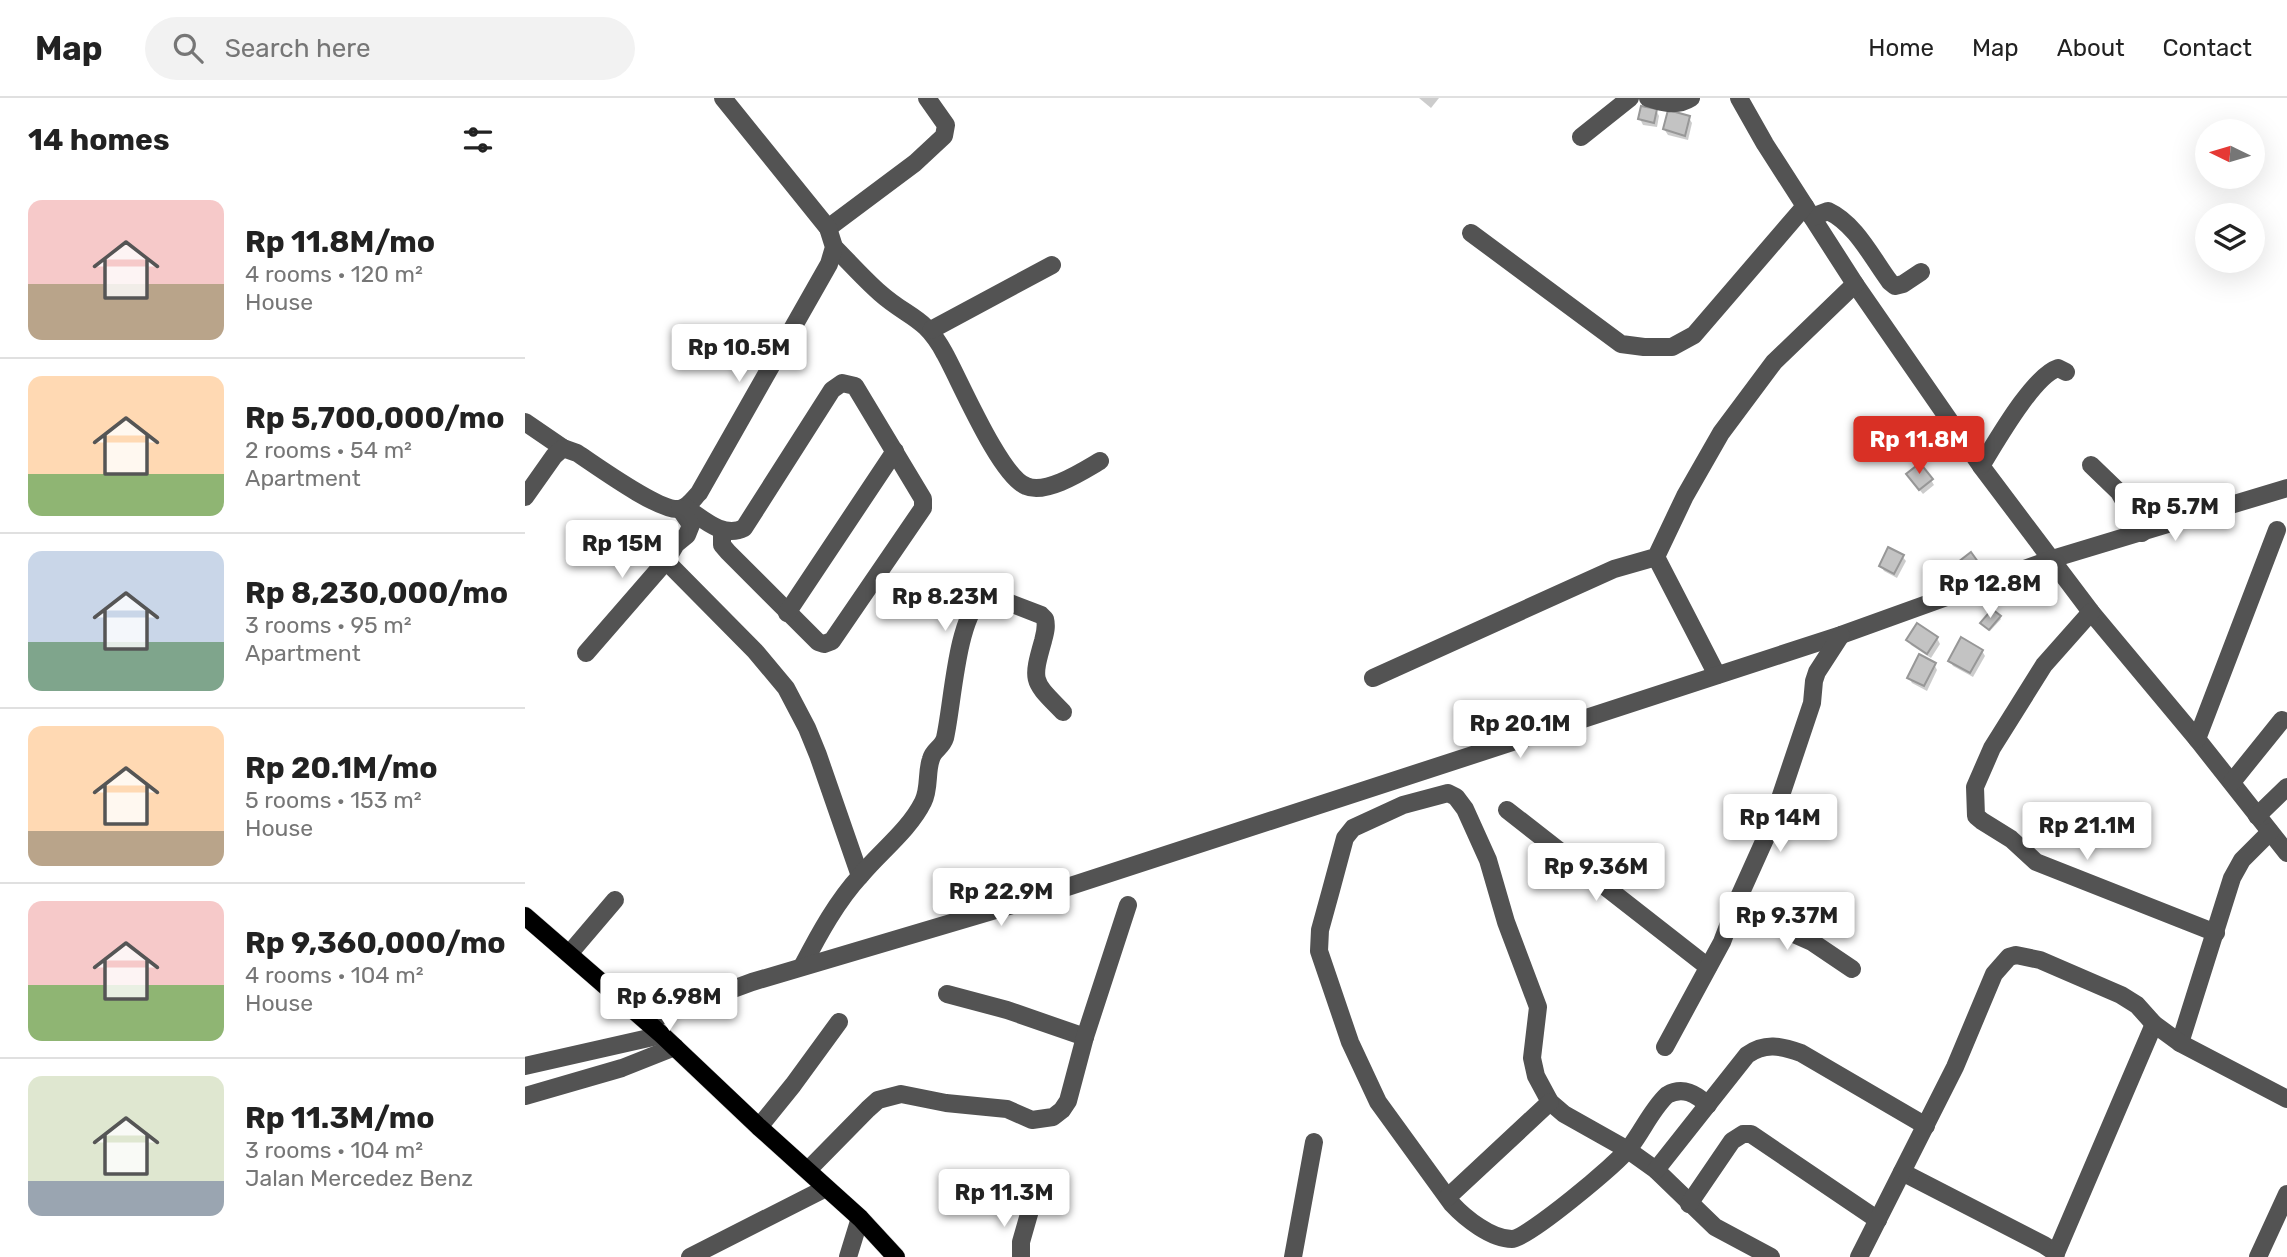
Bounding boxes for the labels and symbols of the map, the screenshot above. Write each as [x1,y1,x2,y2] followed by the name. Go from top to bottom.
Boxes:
[2195,119,2265,189] north arrow
[667,324,811,384] pin: Rp 10.5M
[1847,416,1991,476] pin: Rp 11.8M
[2110,484,2240,543] pin: Rp 5.7M
[565,520,679,580] pin: Rp 15M
[1918,560,2062,620] pin: Rp 12.8M
[873,574,1017,633] pin: Rp 8.23M
[1448,700,1592,760] pin: Rp 20.1M
[1723,794,1837,854] pin: Rp 14M
[2015,802,2159,862] pin: Rp 21.1M
[1524,844,1668,903] pin: Rp 9.36M
[929,868,1073,928] pin: Rp 22.9M
[1715,892,1859,952] pin: Rp 9.37M
[597,974,741,1033] pin: Rp 6.98M
[932,1170,1076,1229] pin: Rp 11.3M

